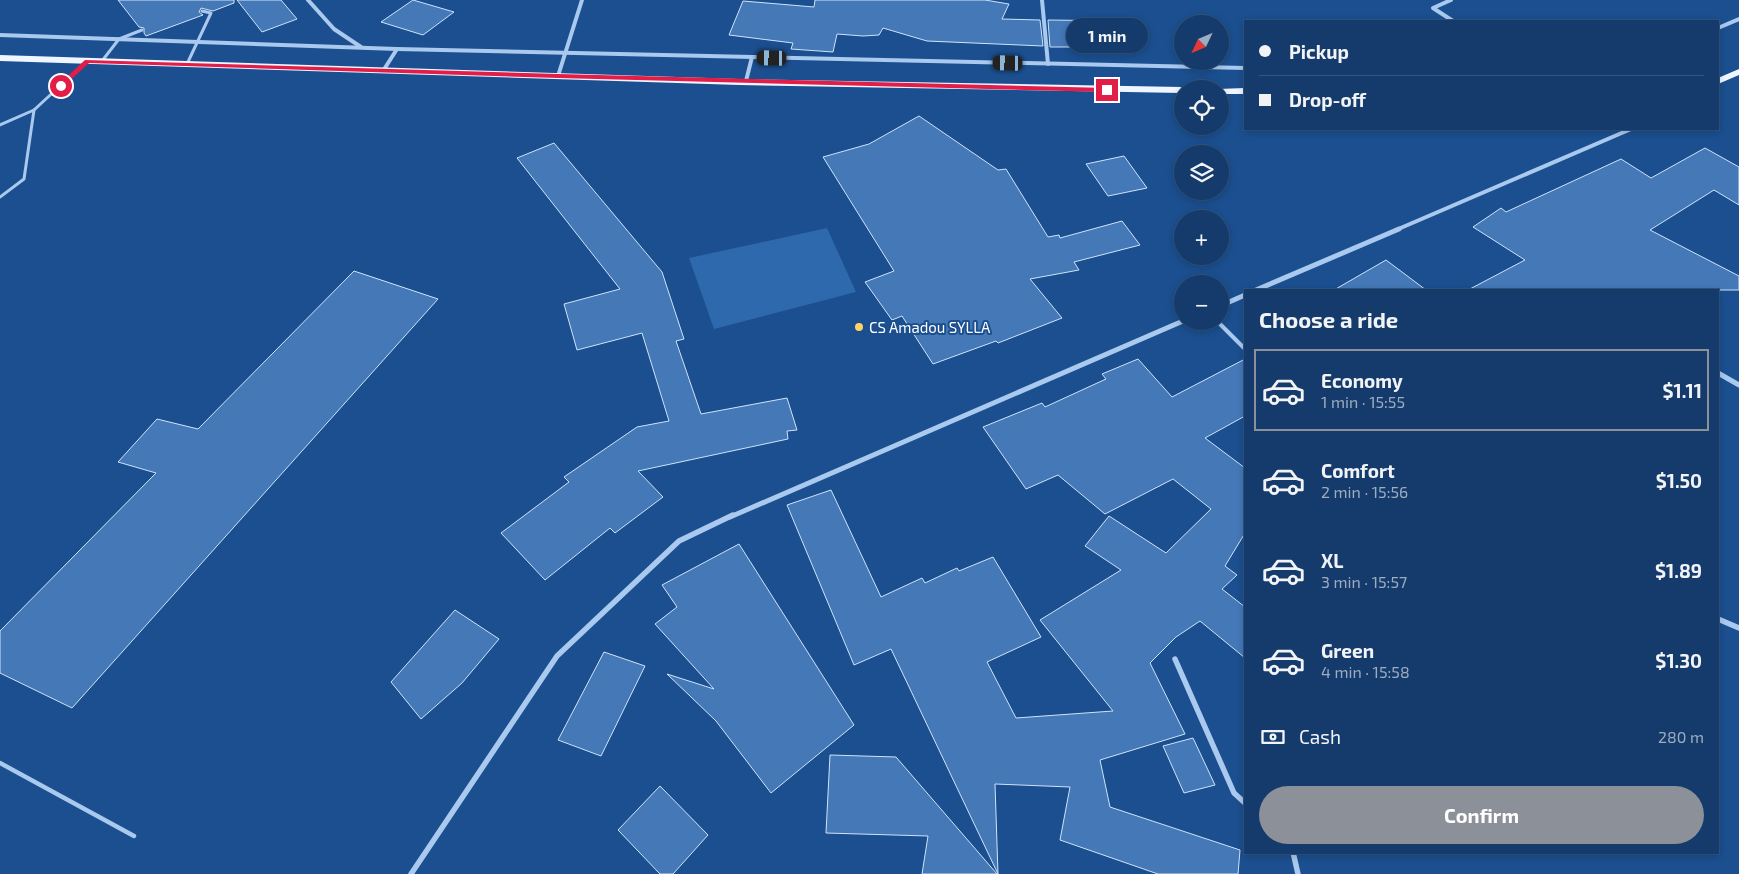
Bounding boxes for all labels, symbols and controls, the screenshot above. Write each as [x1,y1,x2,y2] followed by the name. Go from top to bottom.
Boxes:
[1174,15,1229,70] north arrow
[1174,15,1229,330] map controls
[1066,18,1148,52] callout: 1 min
[1088,26,1126,45] text: 1 min
[1289,40,1349,63] text: Pickup
[756,50,787,66] car
[992,55,1023,71] car
[50,75,72,97] route start
[1096,79,1118,101] route end
[1174,80,1229,135] button: locate
[1289,88,1366,111] text: Drop-off
[1174,145,1229,200] button: layers
[1174,210,1229,265] button: +
[1174,275,1229,330] button: −
[1259,306,1398,332] text: Choose a ride
[869,318,991,336] place label: CS Amadou SYLLA
[853,321,865,333] marker: CS Amadou SYLLA
[1261,368,1306,413] icon: car
[1321,369,1403,392] text: Economy
[1663,379,1702,402] text: $1.11
[1321,392,1405,411] text: 1 min · 15:55
[1261,458,1306,503] icon: car
[1321,459,1395,482] text: Comfort
[1656,469,1702,492] text: $1.50
[1321,482,1408,501] text: 2 min · 15:56
[1261,548,1306,593] icon: car
[1321,549,1343,572] text: XL
[1655,559,1702,582] text: $1.89
[1321,572,1407,591] text: 3 min · 15:57
[1261,638,1306,683] icon: car
[1321,639,1374,662] text: Green
[1655,649,1702,672] text: $1.30
[1321,662,1410,681] text: 4 min · 15:58
[1259,723,1287,751] icon: cash
[1299,725,1341,748] text: Cash
[1658,727,1704,746] text: 280 m
[1259,786,1704,844] button: Confirm

